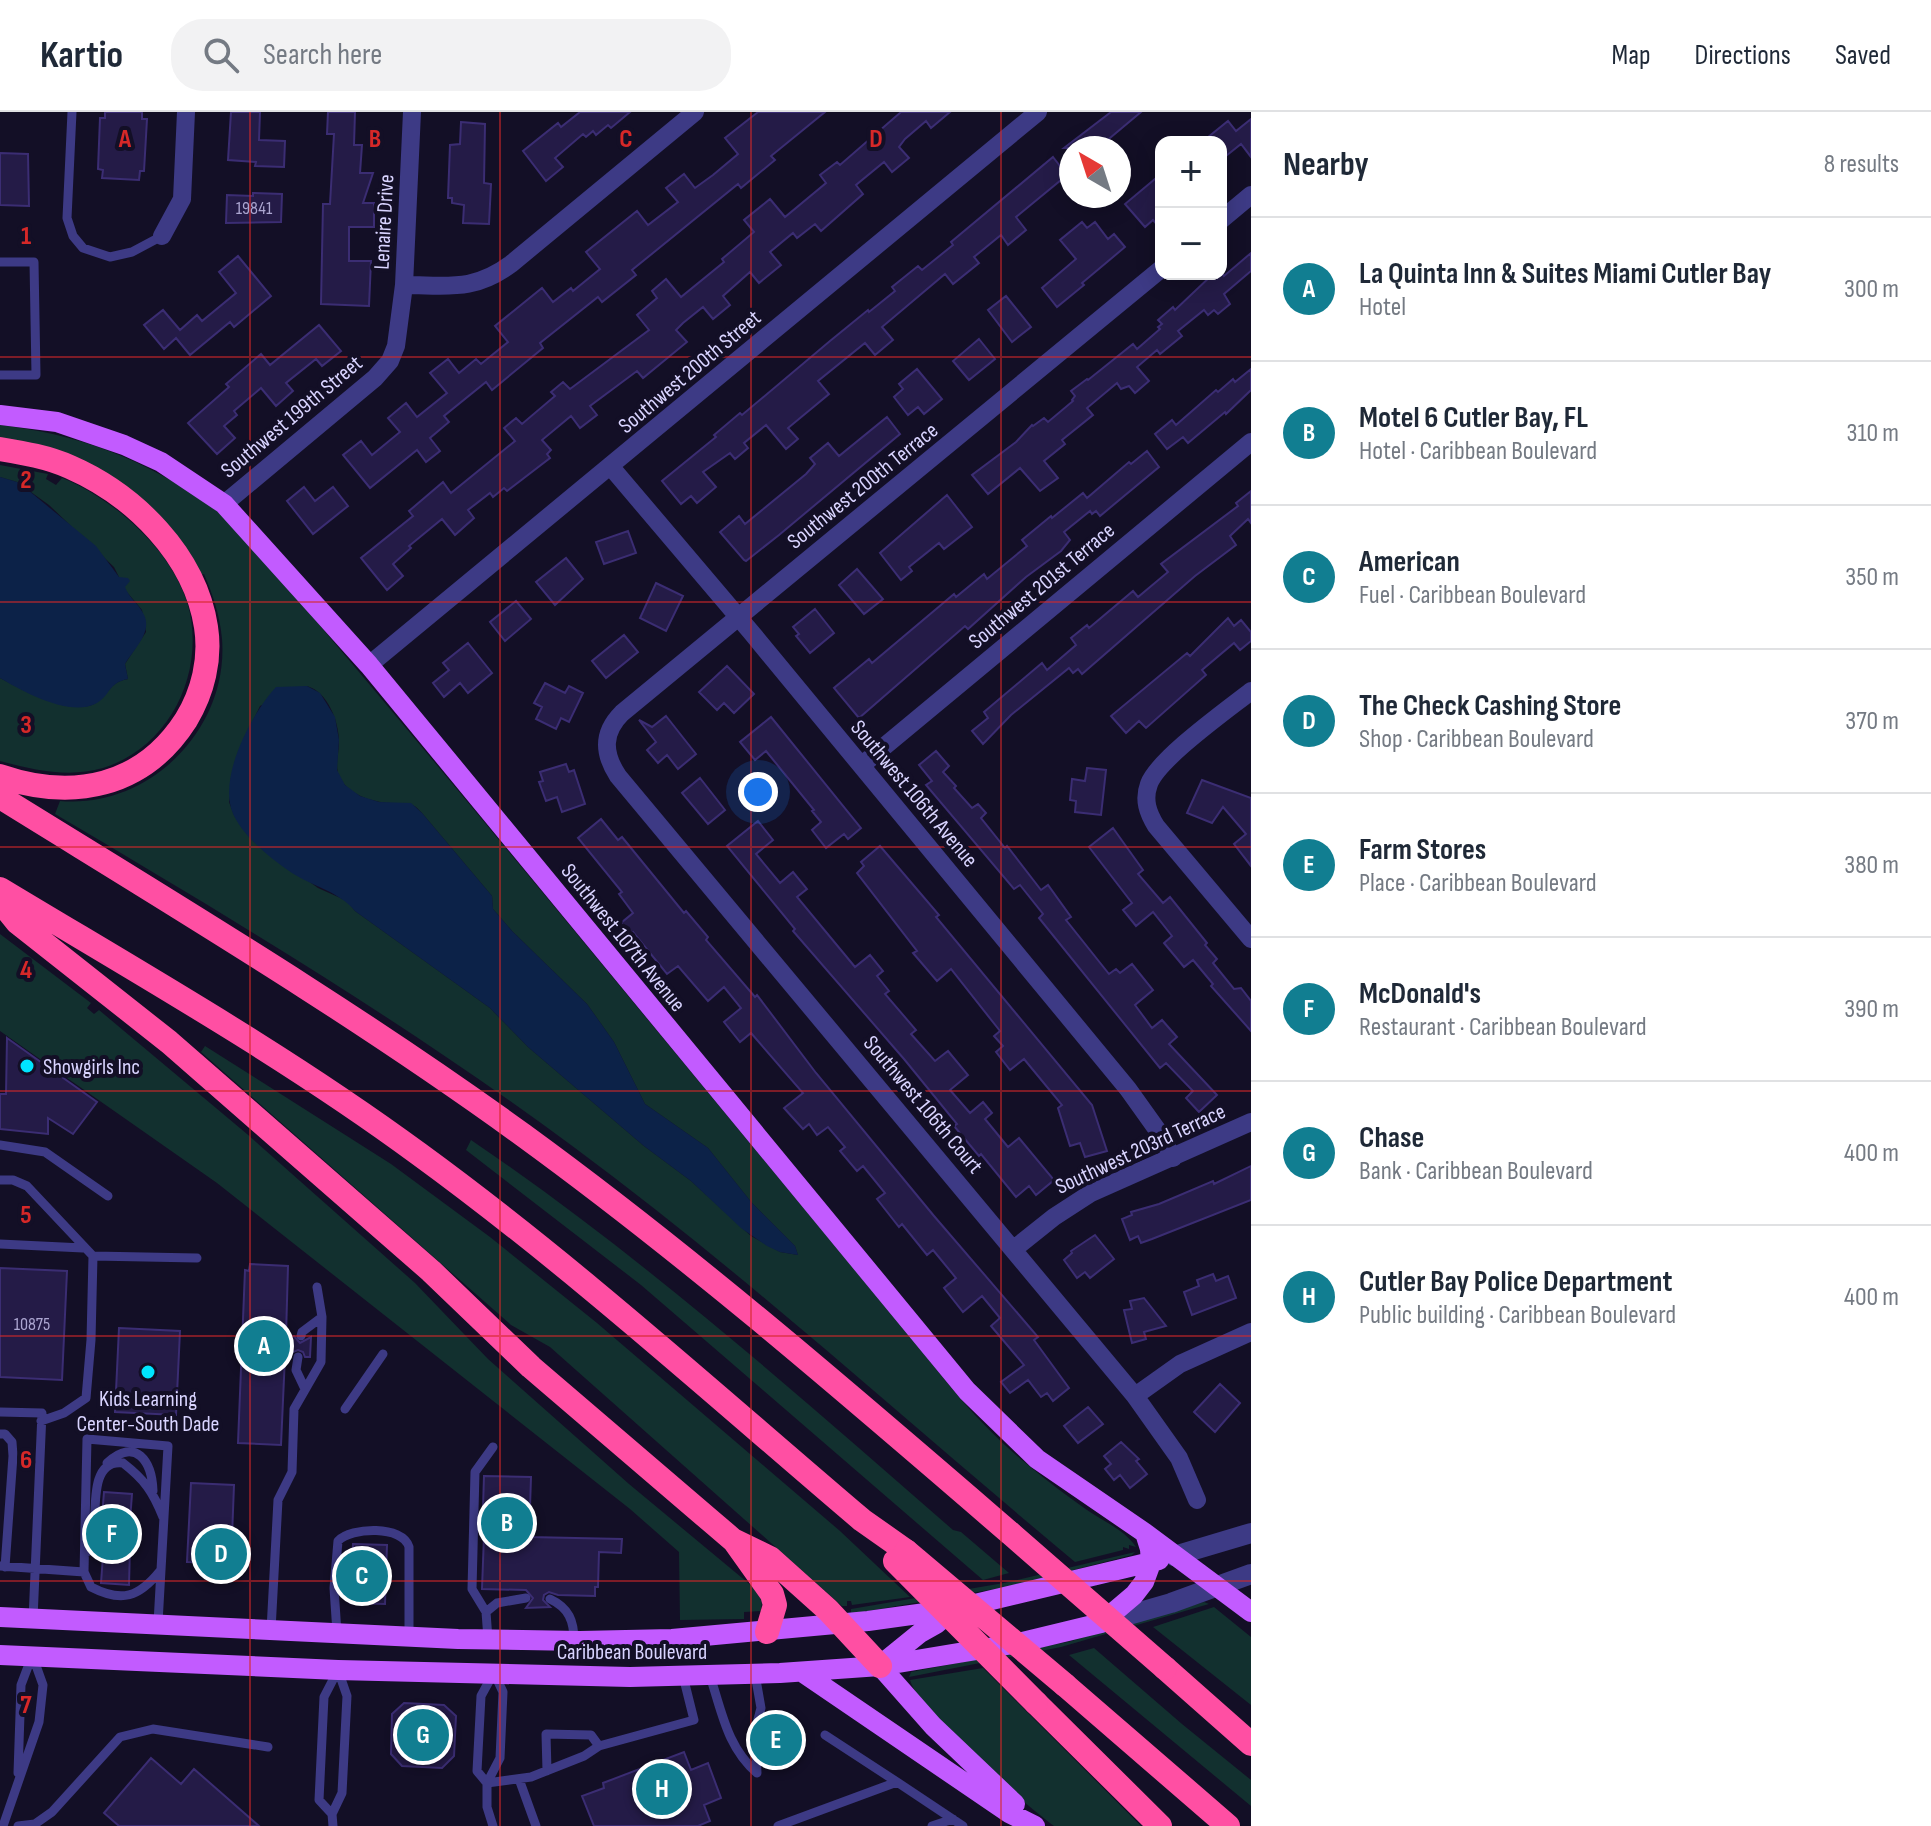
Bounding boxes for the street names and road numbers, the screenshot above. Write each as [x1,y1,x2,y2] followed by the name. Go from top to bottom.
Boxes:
[369,174,400,270] street label: Lenaire Drive
[613,304,767,440] street label: Southwest 200th Street
[216,350,368,484] street label: Southwest 199th Street
[782,417,944,555] street label: Southwest 200th Terrace
[963,517,1121,655] street label: Southwest 201st Terrace
[844,715,983,873] street label: Southwest 106th Avenue
[555,858,691,1018] street label: Southwest 107th Avenue
[857,1030,989,1180] street label: Southwest 106th Court
[1051,1098,1230,1201] street label: Southwest 203rd Terrace
[557,1639,707,1666] street label: Caribbean Boulevard

